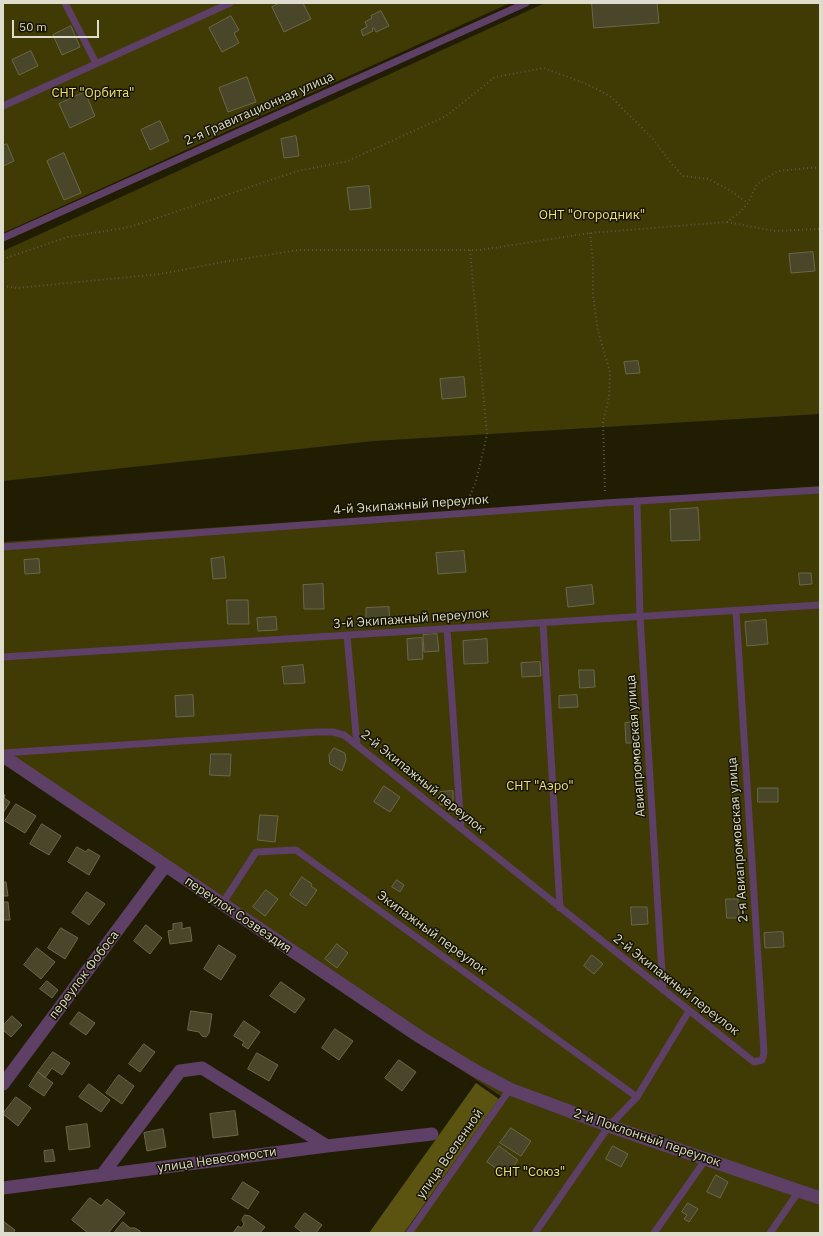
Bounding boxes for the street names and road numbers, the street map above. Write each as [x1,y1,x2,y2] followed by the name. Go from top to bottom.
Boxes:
[182,69,336,149] street label: 2-я Гравитационная улица
[333,492,489,518] street label: 4-й Экипажный переулок
[333,606,489,632] street label: 3-й Экипажный переулок
[623,674,649,818] street label: Авиапромовская улица
[357,727,489,837] street label: 2-й Экипажный переулок
[724,757,752,923] street label: 2-я Авиапромовская улица
[182,873,294,957] street label: переулок Созвездия
[374,888,490,978] street label: Экипажный переулок
[46,928,122,1022] street label: переулок Фобоса
[610,931,742,1039] street label: 2-й Экипажный переулок
[571,1105,723,1171] street label: 2-й Поклонный переулок
[413,1106,487,1202] street label: улица Вселенной
[156,1144,278,1176] street label: улица Невесомости

